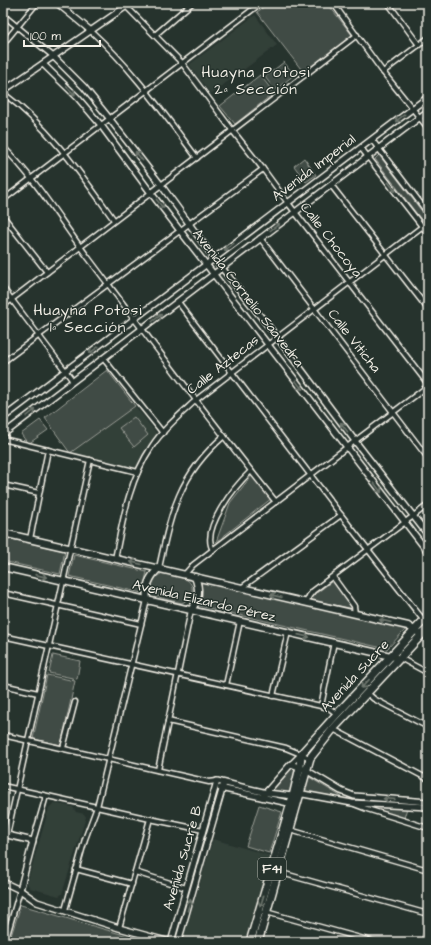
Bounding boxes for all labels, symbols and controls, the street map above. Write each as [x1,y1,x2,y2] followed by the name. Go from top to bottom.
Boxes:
[24,22,100,48] scale bar
[30,28,61,45] text: 100 m
[201,62,311,100] district label: Huayna Potosi 2ª Sección
[66,86,76,96] one-way arrow
[394,114,405,122] one-way arrow
[268,130,360,206] street label: Avenida Imperial
[134,151,143,162] one-way arrow
[388,182,396,193] one-way arrow
[295,198,367,282] street label: Calle Chocoya
[156,199,164,210] one-way arrow
[270,223,281,231] one-way arrow
[188,225,308,371] street label: Avenida Cornelio Saavedra
[224,243,235,251] one-way arrow
[33,300,143,338] district label: Huayna Potosi 1ª Sección
[323,305,385,377] street label: Calle Viticha
[152,313,163,322] one-way arrow
[183,330,263,400] street label: Calle Aztecas
[89,345,100,354] one-way arrow
[295,379,303,390] one-way arrow
[26,409,37,417] one-way arrow
[340,422,348,433] one-way arrow
[374,482,383,493] one-way arrow
[129,559,142,567] one-way arrow
[34,572,47,580] one-way arrow
[130,575,278,627] street label: Avenida Elizardo Pérez
[270,591,283,599] one-way arrow
[379,617,392,624] one-way arrow
[298,632,311,640] one-way arrow
[316,635,394,717] street label: Avenida Sucre
[360,679,370,689] one-way arrow
[383,795,396,802] one-way arrow
[158,803,208,913] street label: Avenida Sucre B
[258,858,286,880] road number: F41
[258,894,265,907] one-way arrow
[185,898,193,911] one-way arrow

